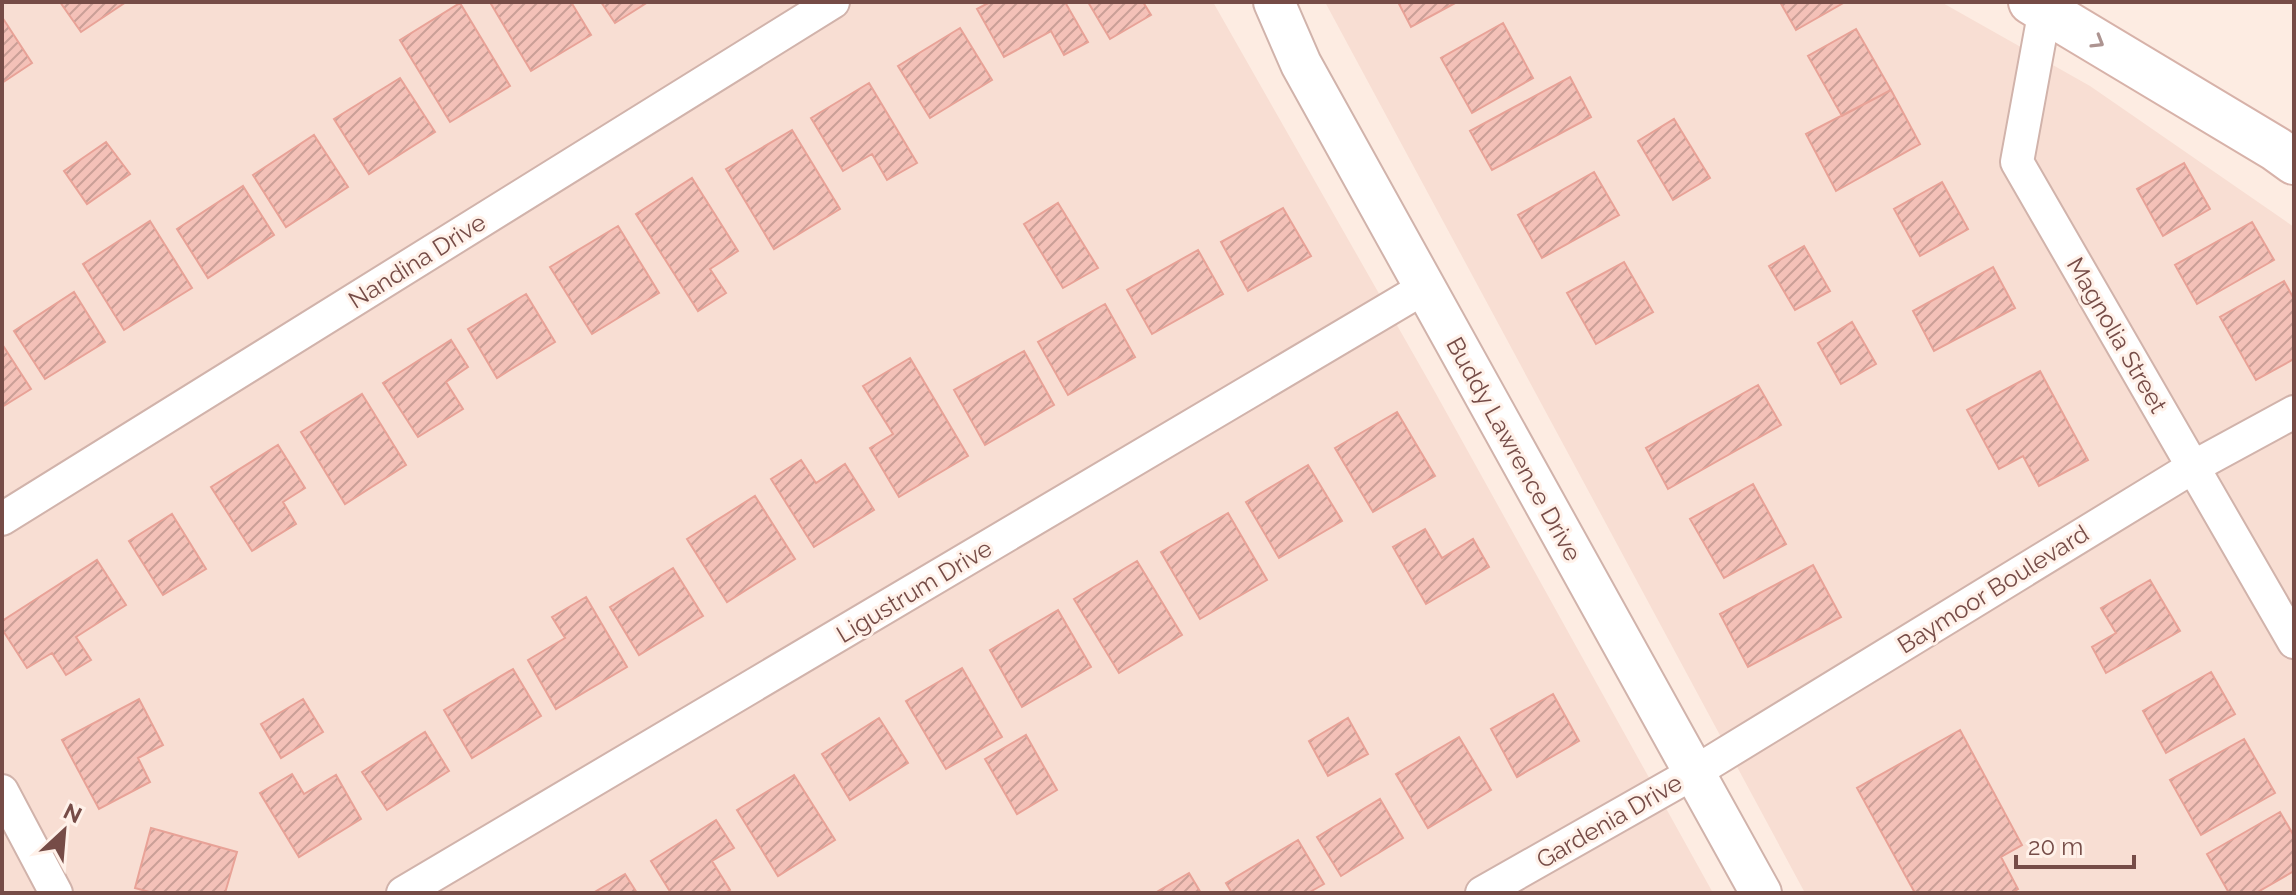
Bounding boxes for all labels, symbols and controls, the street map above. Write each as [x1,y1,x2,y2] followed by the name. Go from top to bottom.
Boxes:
[2089,32,2104,47] one-way arrow
[343,207,491,315] street label: Nandina Drive
[2061,252,2173,418] street label: Magnolia Street
[1440,332,1588,566] street label: Buddy Lawrence Drive
[1892,518,2094,660] street label: Baymoor Boulevard
[831,533,997,649] street label: Ligustrum Drive
[1531,768,1687,874] street label: Gardenia Drive
[24,791,104,871] north arrow
[60,798,86,828] text: N
[2016,819,2134,869] scale bar
[2028,832,2083,861] text: 20 m

